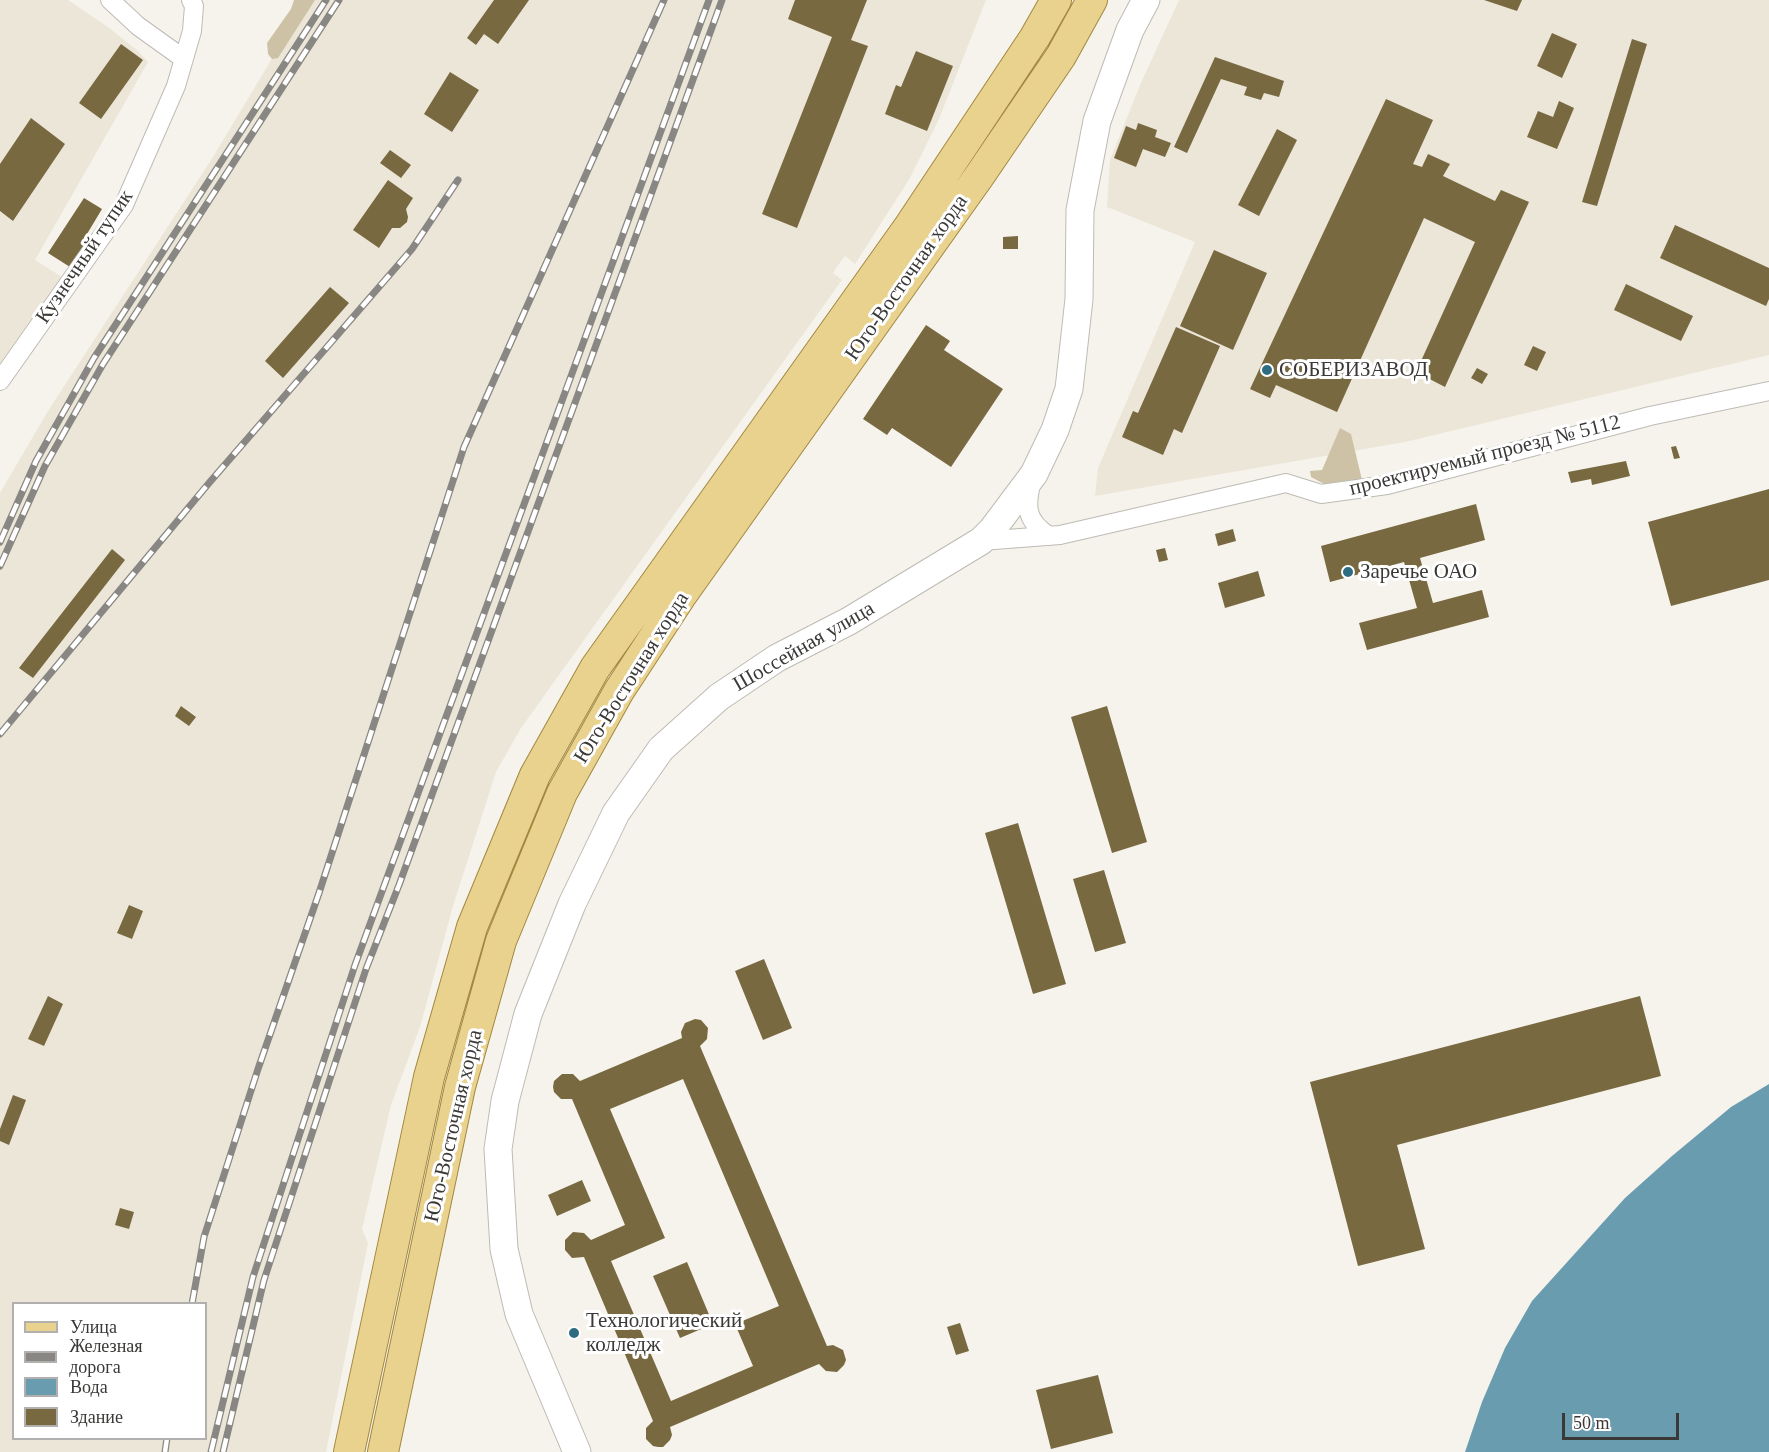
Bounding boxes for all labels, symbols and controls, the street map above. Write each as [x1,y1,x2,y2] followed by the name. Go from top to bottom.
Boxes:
[31,185,139,329] street label: Кузнечный тупик
[840,190,974,366] street label: Юго-Восточная хорда
[1279,357,1428,383] place label: СОБЕРИЗАВОД
[1260,363,1274,377] marker: СОБЕРИЗАВОД
[1347,410,1623,502] street label: проектируемый проезд № 5112
[1360,559,1477,585] place label: Заречье ОАО
[1341,565,1355,579] marker: Заречье ОАО
[569,588,695,768] street label: Юго-Восточная хорда
[729,596,879,698] street label: Шоссейная улица
[420,1027,488,1225] street label: Юго-Восточная хорда
[12,1302,207,1440] legend
[586,1308,742,1358] place label: Технологический колледж
[70,1317,117,1337] text: Улица
[567,1326,581,1340] marker: Технологический колледж
[69,1336,143,1377] text: Железная дорога
[70,1377,108,1397] text: Вода
[1565,1401,1682,1439] scale bar
[70,1407,123,1427] text: Здание
[1573,1413,1610,1433] text: 50 m

